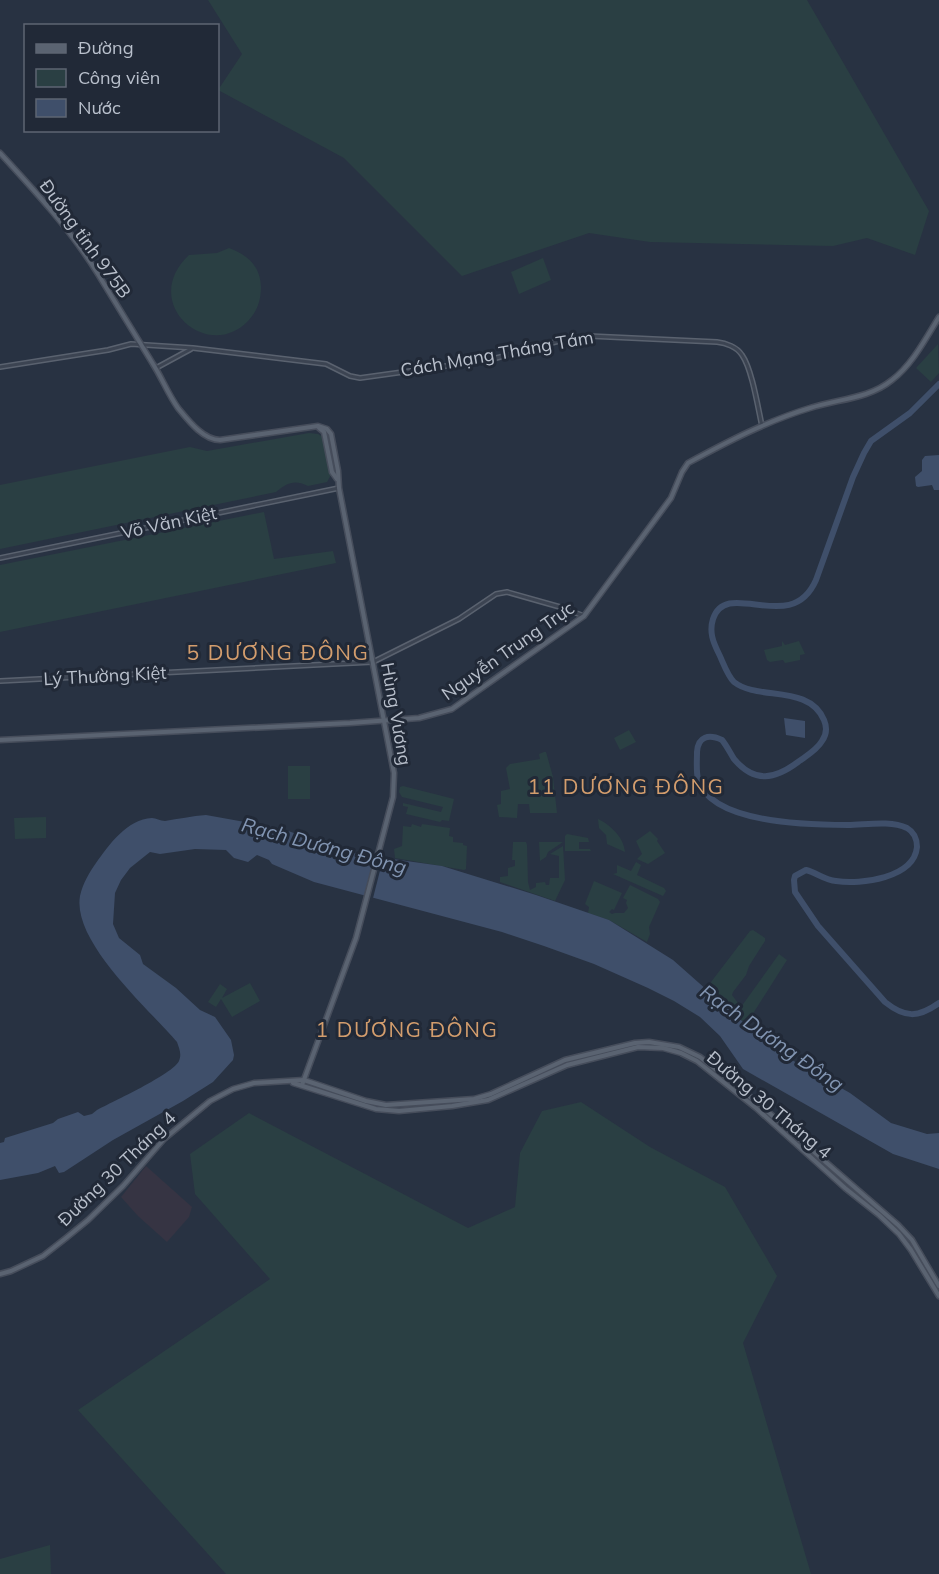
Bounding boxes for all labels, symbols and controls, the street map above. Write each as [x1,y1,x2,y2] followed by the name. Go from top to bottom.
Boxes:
[24,24,219,132] legend
[78,36,134,59] text: Đường
[78,66,160,89] text: Công viên
[78,96,121,119] text: Nước
[35,175,136,303] street label: Đường tỉnh 975B
[399,325,595,382] street label: Cách Mạng Tháng Tám
[119,501,219,544] street label: Võ Văn Kiệt
[437,596,579,705] street label: Nguyễn Trung Trực
[187,639,369,665] district label: 5 DƯƠNG ĐÔNG
[43,661,167,690] street label: Lý Thường Kiệt
[376,661,417,767] street label: Hùng Vương
[528,773,724,799] district label: 11 DƯƠNG ĐÔNG
[239,811,409,880] water label: Rạch Dương Đông
[696,979,849,1097] water label: Rạch Dương Đông
[316,1016,498,1042] district label: 1 DƯƠNG ĐÔNG
[702,1046,836,1164] street label: Đường 30 Tháng 4
[53,1106,181,1231] street label: Đường 30 Tháng 4

